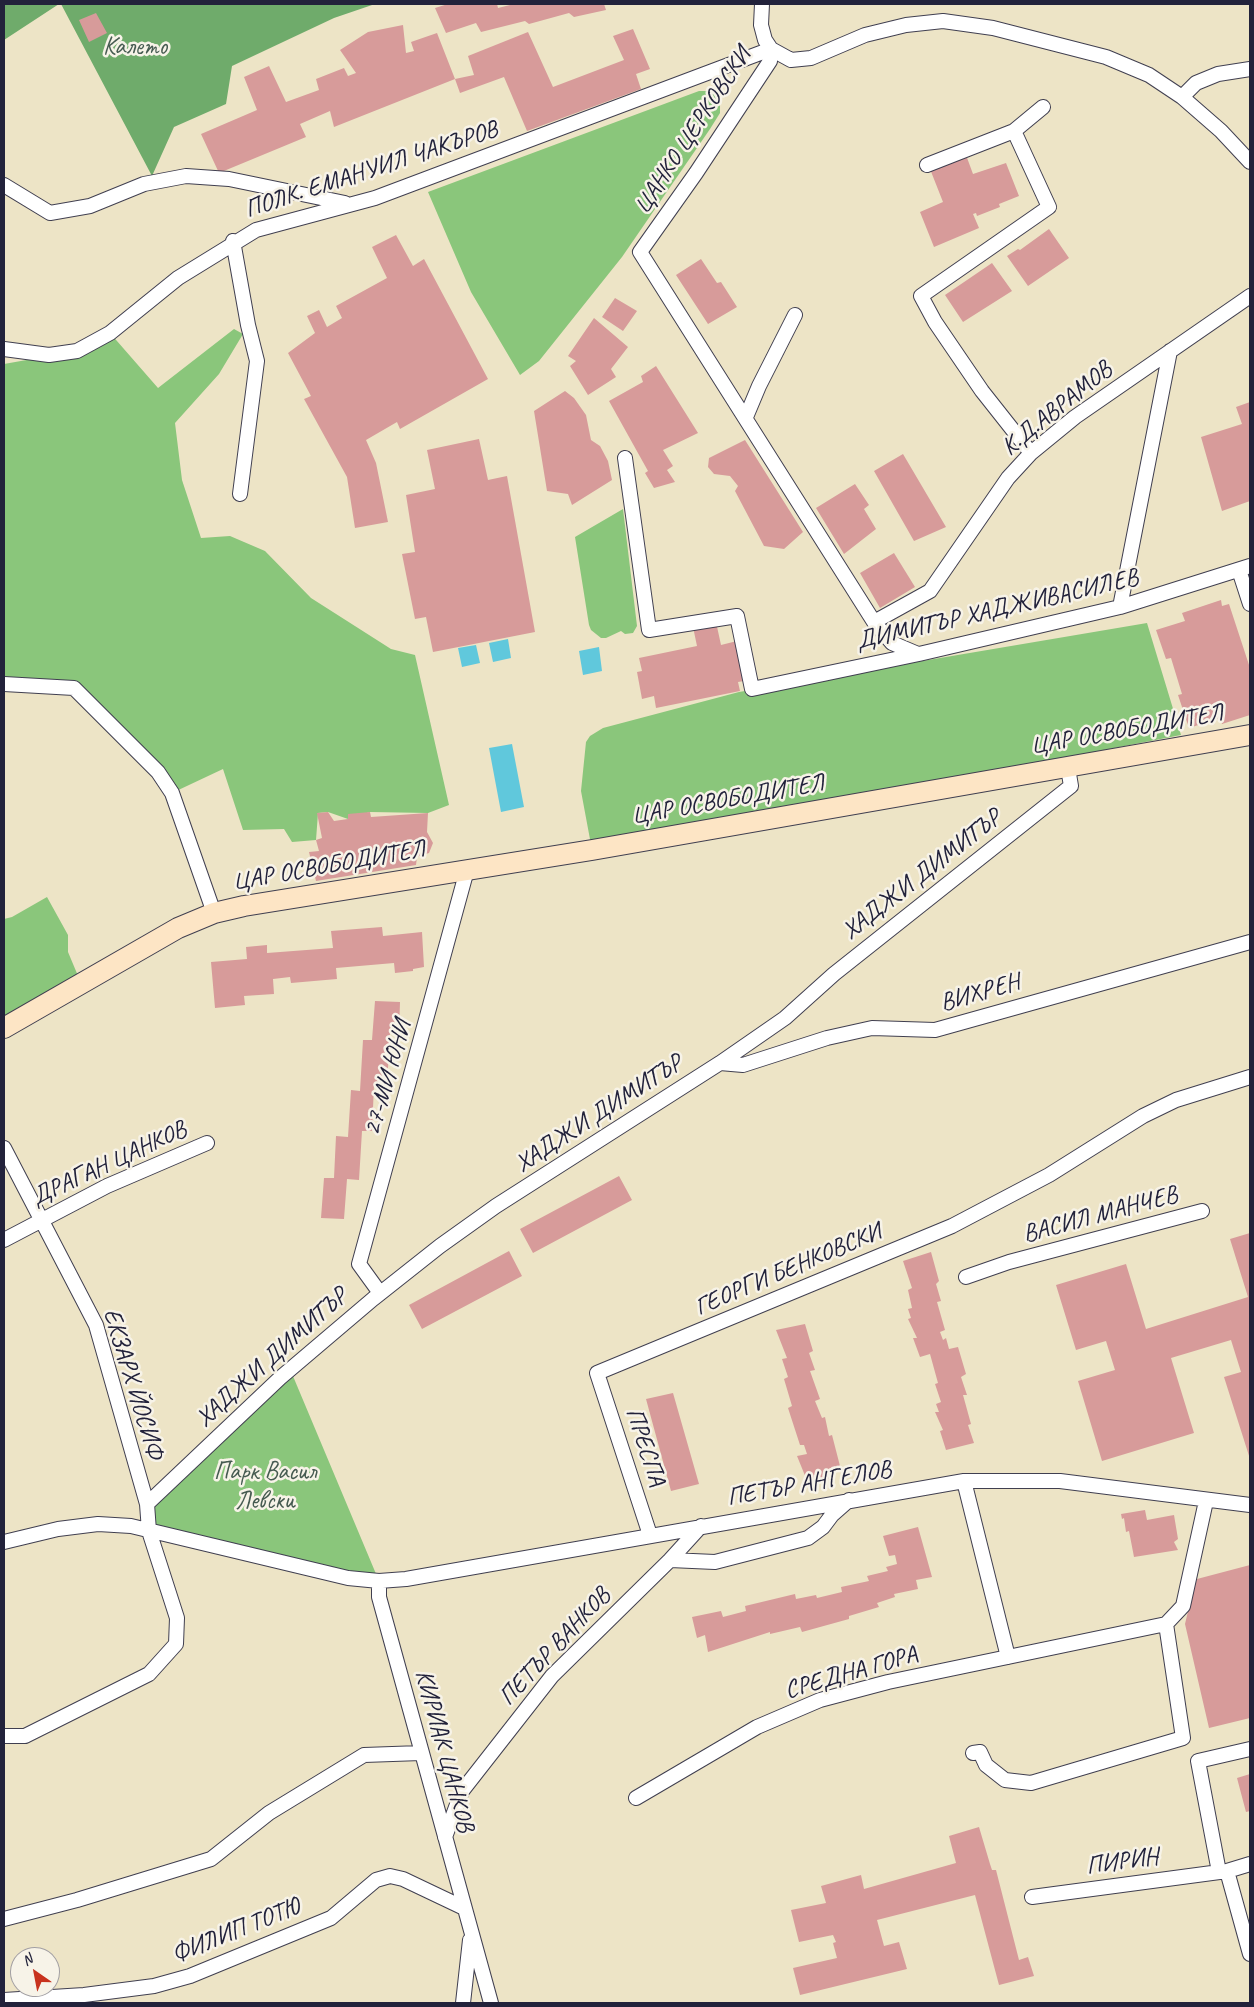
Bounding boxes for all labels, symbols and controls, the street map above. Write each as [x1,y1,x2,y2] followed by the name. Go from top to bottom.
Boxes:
[103,32,167,62] park label: Калето
[628,42,758,220] street label: ЦАНКО ЦЕРКОВСКИ
[241,115,501,225] street label: ПОЛК. ЕМАНУИЛ ЧАКЪРОВ
[996,355,1118,463] street label: К.Д.АВРАМОВ
[853,563,1141,657] street label: ДИМИТЪР ХАДЖИВАСИЛЕВ
[1028,698,1226,762] street label: ЦАР ОСВОБОДИТЕЛ
[629,768,827,832] street label: ЦАР ОСВОБОДИТЕЛ
[837,804,1007,946] street label: ХАДЖИ ДИМИТЪР
[230,834,428,898] street label: ЦАР ОСВОБОДИТЕЛ
[937,967,1023,1019] street label: ВИХРЕН
[357,1017,419,1139] street label: 27-МИ ЮНИ
[510,1049,688,1179] street label: ХАДЖИ ДИМИТЪР
[27,1115,191,1213] street label: ДРАГАН ЦАНКОВ
[1020,1180,1180,1250] street label: ВАСИЛ МАНЧЕВ
[690,1217,886,1323] street label: ГЕОРГИ БЕНКОВСКИ
[190,1282,354,1434] street label: ХАДЖИ ДИМИТЪР
[96,1305,170,1463] street label: ЕКЗАРХ ЙОСИФ
[618,1404,672,1490] street label: ПРЕСПА
[725,1455,893,1513] street label: ПЕТЪР АНГЕЛОВ
[214,1457,316,1516] park label: Парк Васил Левски
[493,1582,617,1712] street label: ПЕТЪР ВАНКОВ
[781,1640,921,1706] street label: СРЕДНА ГОРА
[408,1667,480,1835] street label: КИРИАК ЦАНКОВ
[1084,1842,1160,1882] street label: ПИРИН
[168,1892,304,1970] street label: ФИЛИП ТОТЮ
[10,1947,60,1997] north arrow
[19,1950,35,1969] text: N

